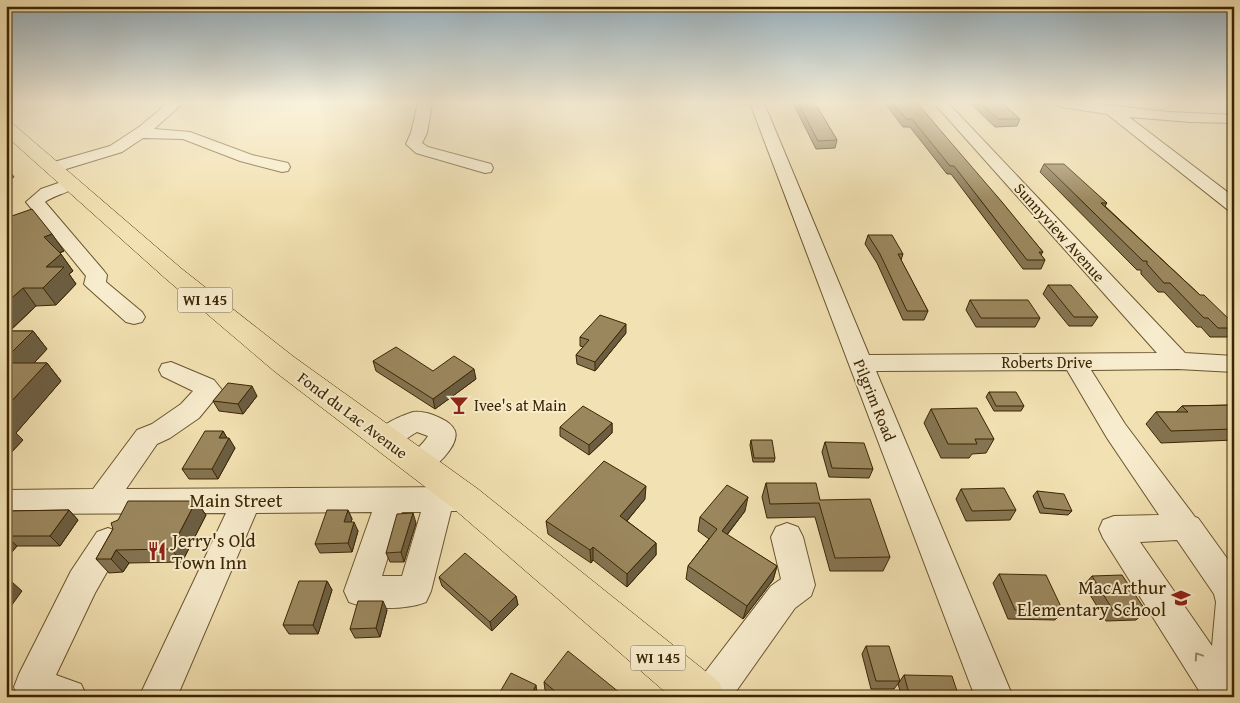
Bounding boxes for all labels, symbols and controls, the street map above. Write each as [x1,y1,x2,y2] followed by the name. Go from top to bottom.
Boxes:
[1009,177,1111,287] street label: Sunnyview Avenue
[178,288,232,312] road number: WI 145
[1001,350,1093,374] street label: Roberts Drive
[848,355,903,445] street label: Pilgrim Road
[293,366,413,464] street label: Fond du Lac Avenue
[474,393,566,417] place label: Ivee's at Main
[448,394,470,416] bar icon: Ivee's at Main
[190,486,283,514] street label: Main Street
[170,526,257,576] place label: Jerry's Old Town Inn
[146,540,168,562] restaurant icon: Jerry's Old Town Inn
[1017,573,1166,623] place label: MacArthur Elementary School
[1170,587,1192,609] school or university icon: MacArthur Elementary School
[630,646,686,670] road number: WI 145
[1195,652,1204,662] one-way arrow

